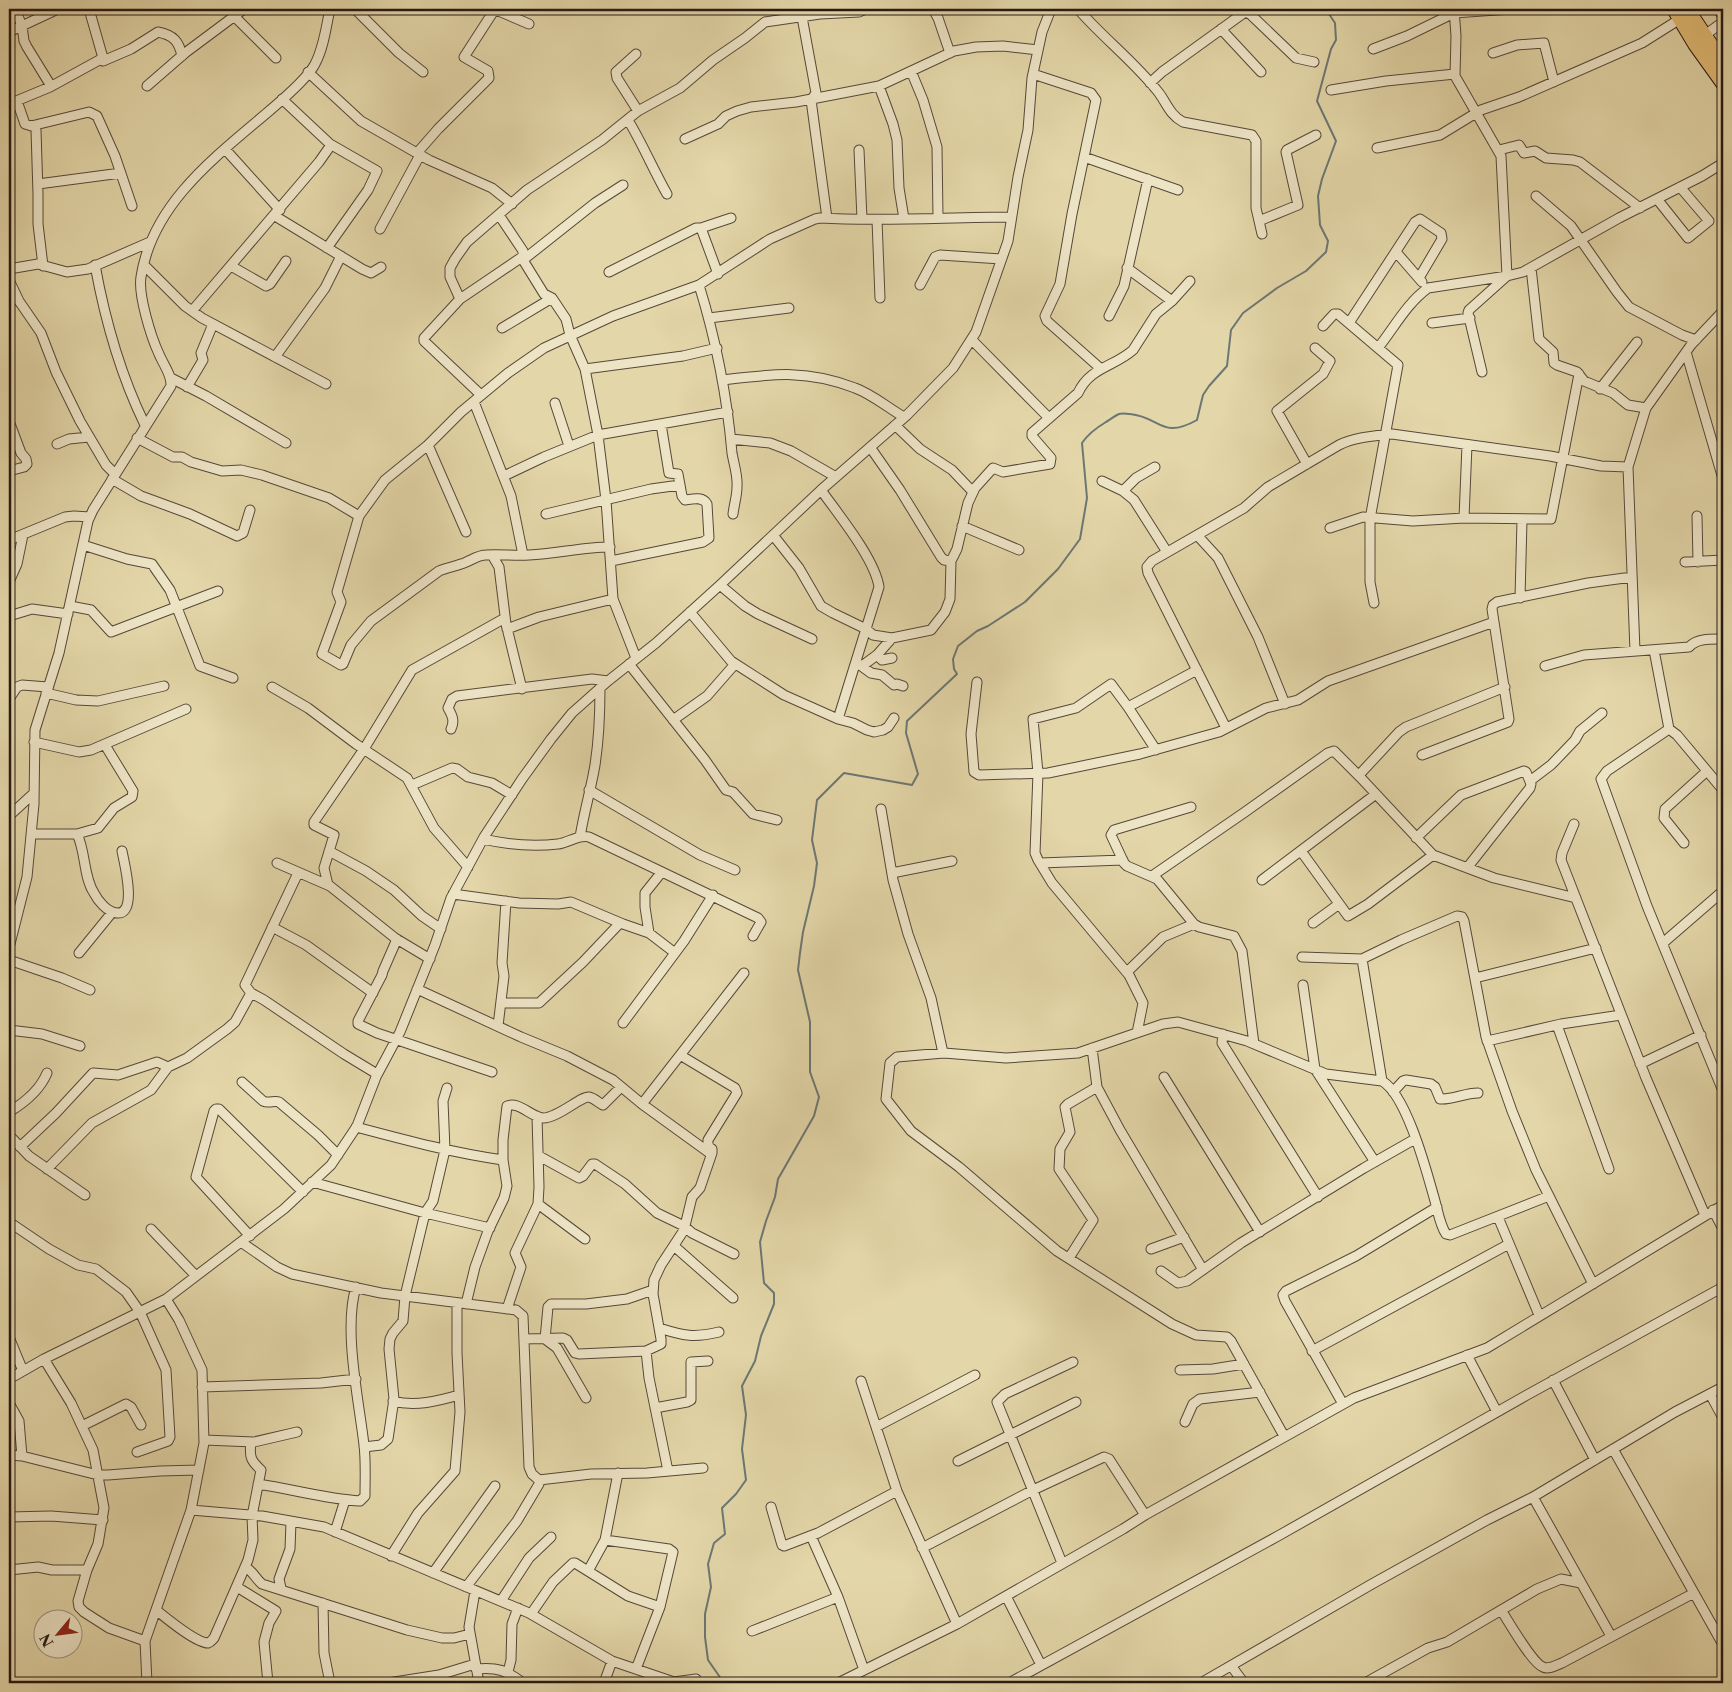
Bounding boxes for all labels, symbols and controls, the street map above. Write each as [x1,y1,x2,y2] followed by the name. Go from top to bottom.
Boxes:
[32,1610,82,1660] north arrow
[36,1631,57,1650] text: N

